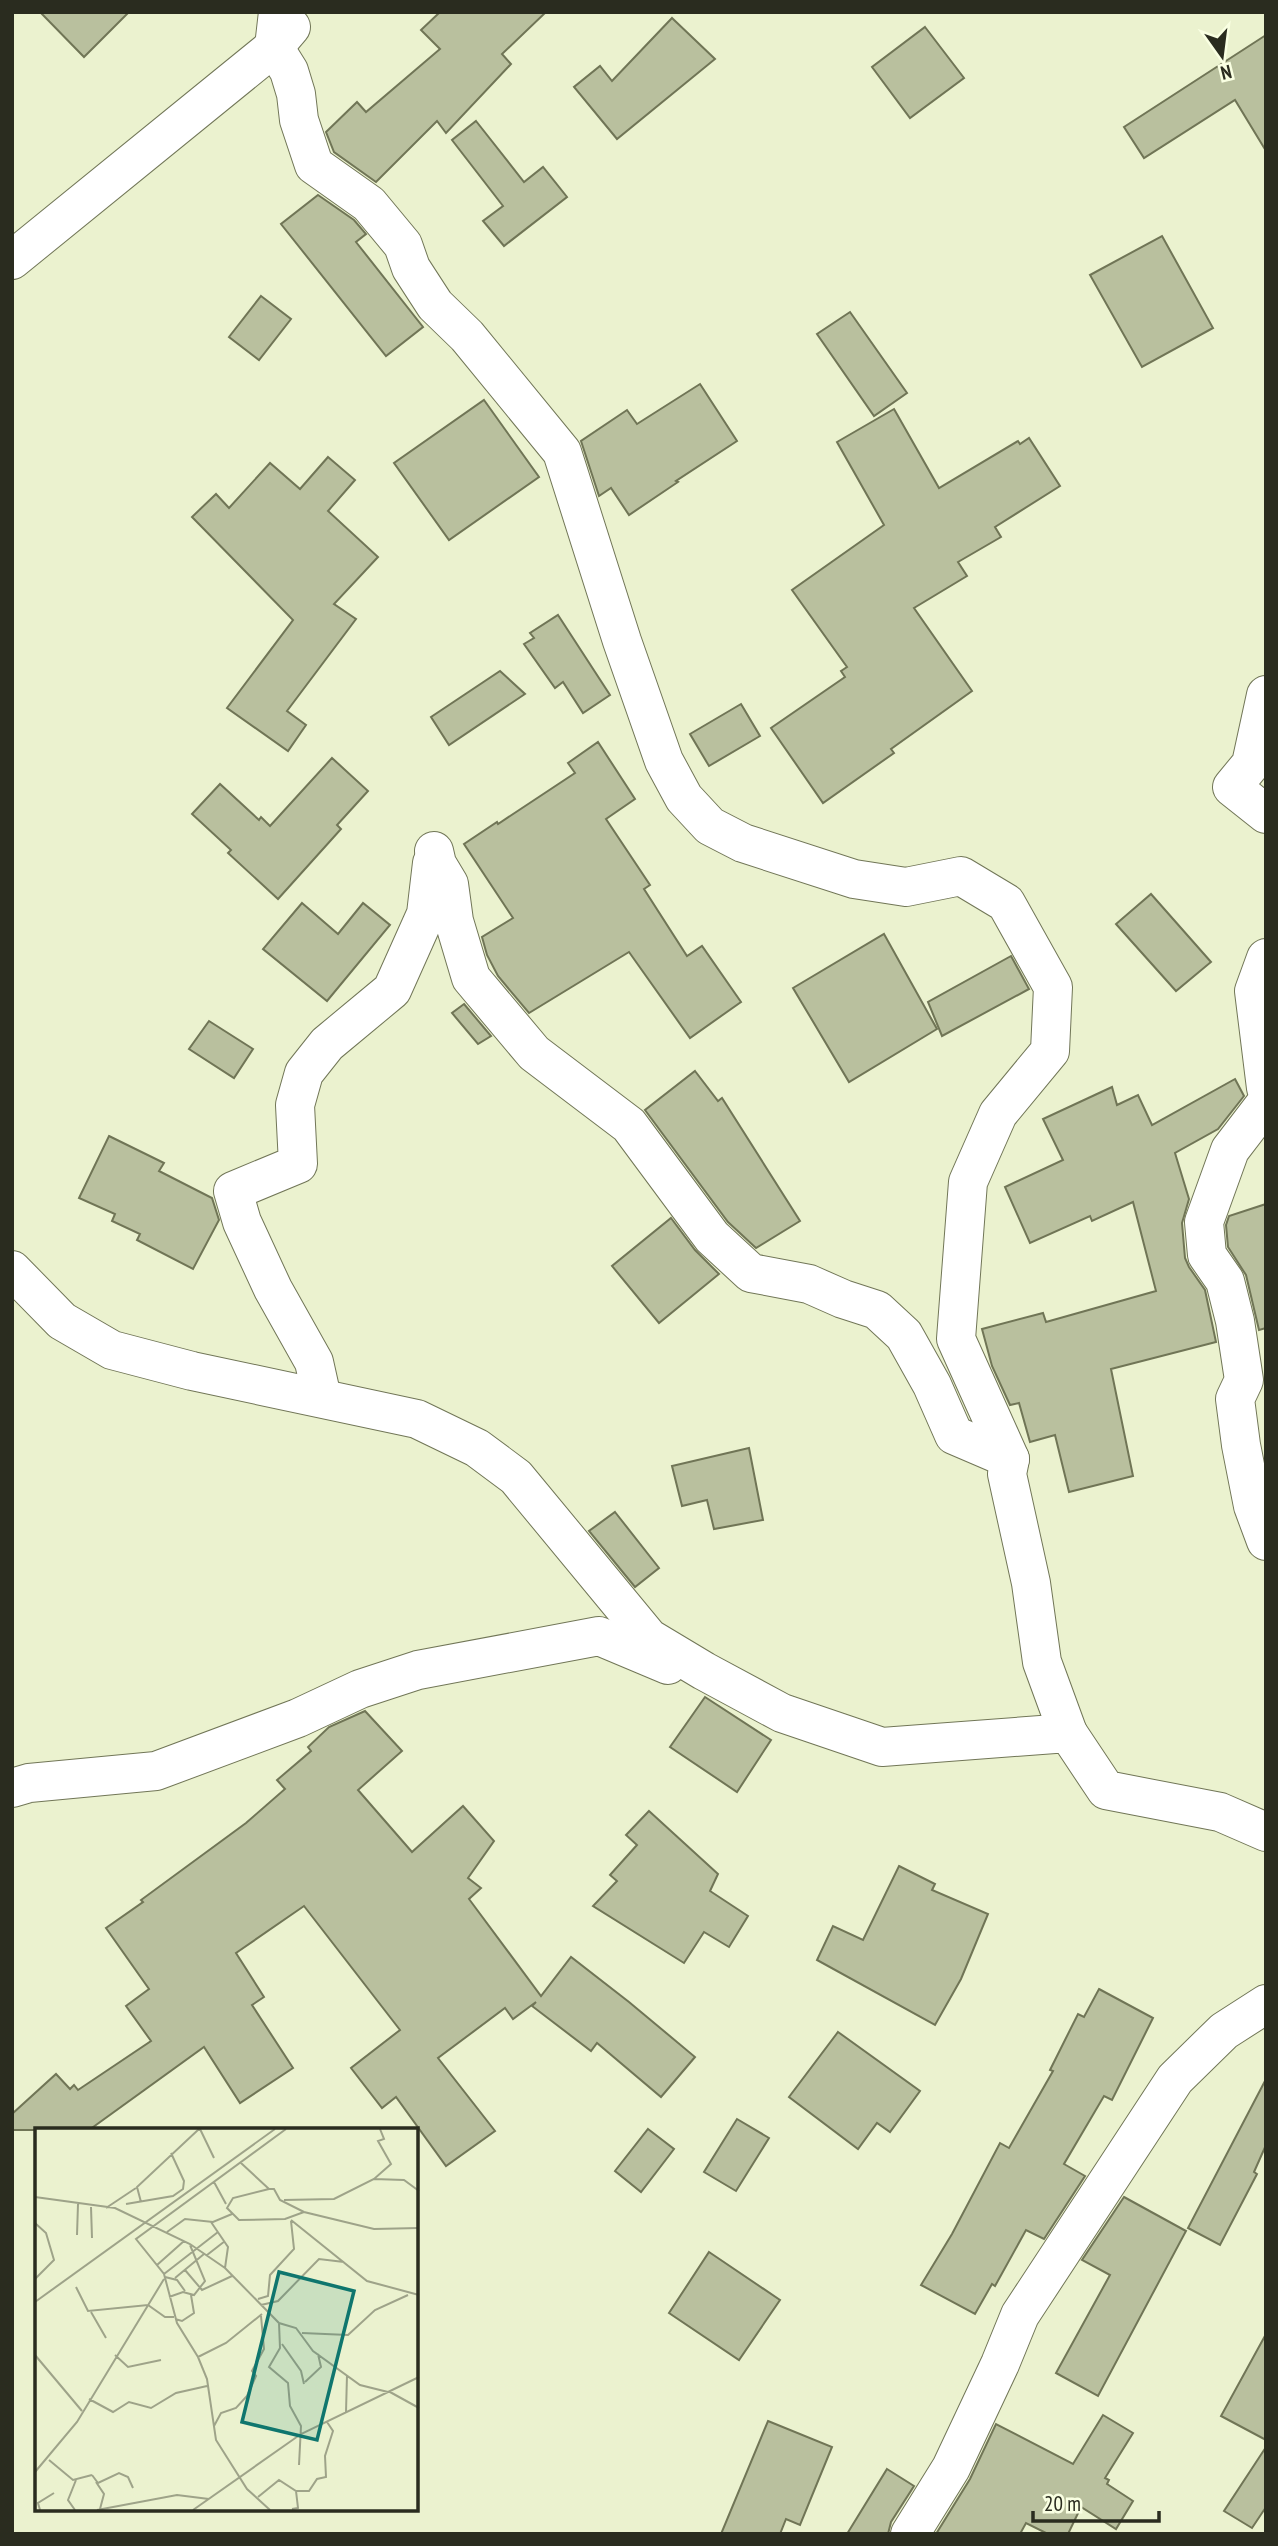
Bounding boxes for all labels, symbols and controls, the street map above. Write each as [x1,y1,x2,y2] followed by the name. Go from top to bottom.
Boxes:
[1187,21,1257,91] north arrow
[1218,60,1234,85] text: N
[35,2128,418,2511] inset map
[1033,2480,1159,2524] scale bar
[1044,2490,1081,2517] text: 20 m

